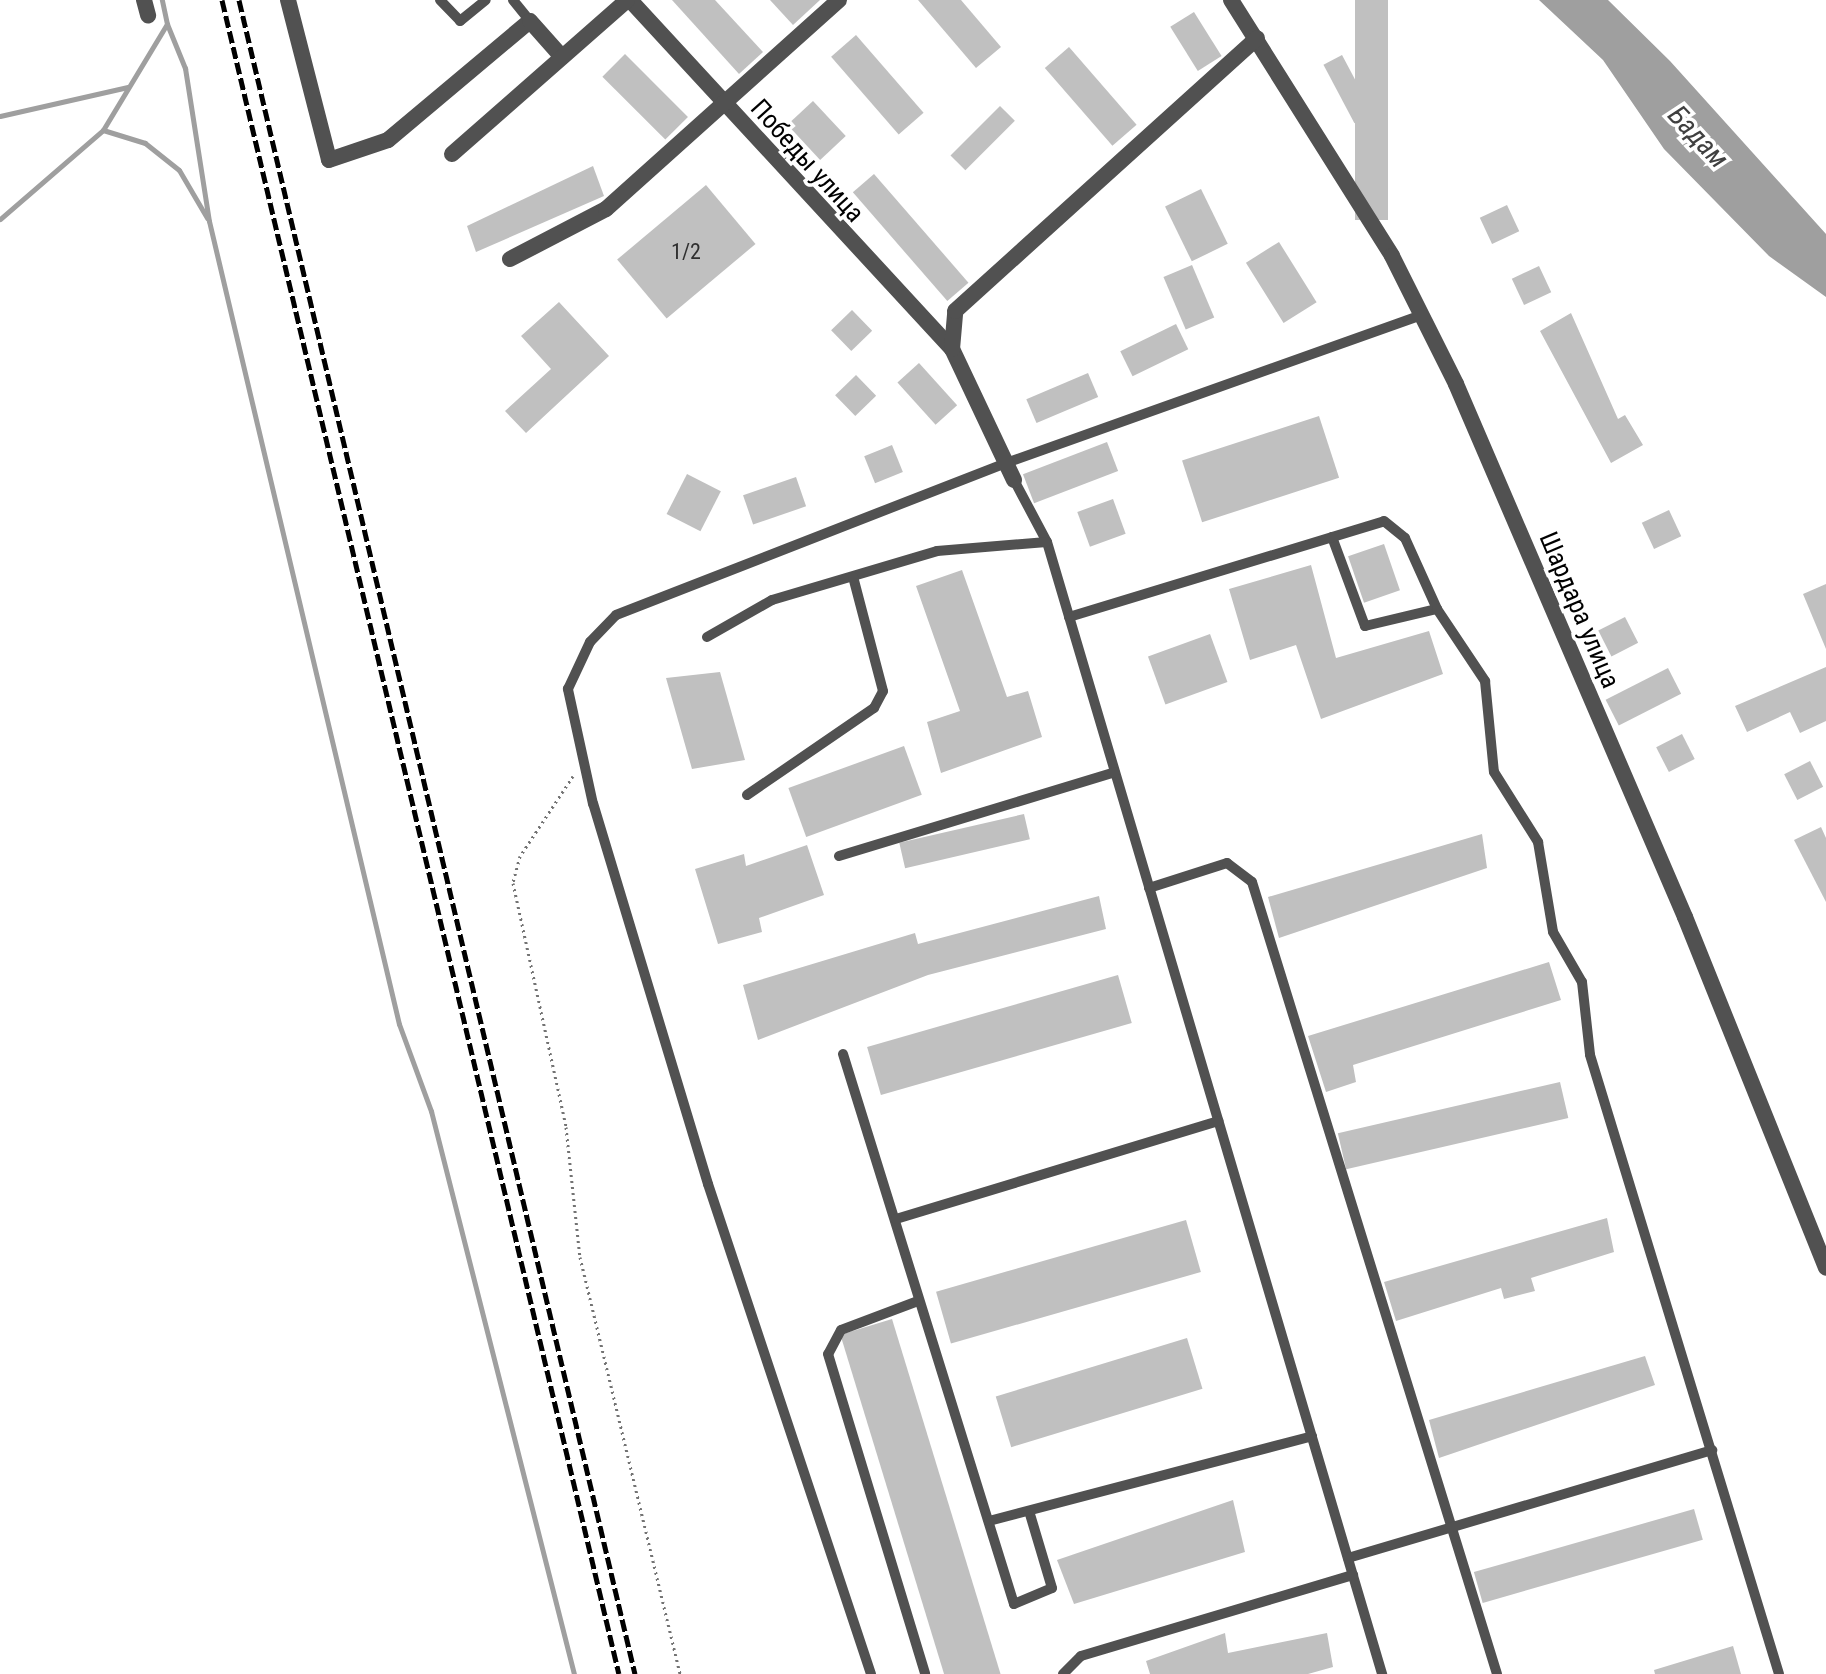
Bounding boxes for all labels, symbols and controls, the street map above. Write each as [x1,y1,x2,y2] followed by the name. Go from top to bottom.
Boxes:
[744,93,870,229] street label: Победы улица
[1661,99,1735,175] water label: Бадам
[671,239,701,265] house number: 1/2
[1532,527,1626,693] street label: Шардара улица

